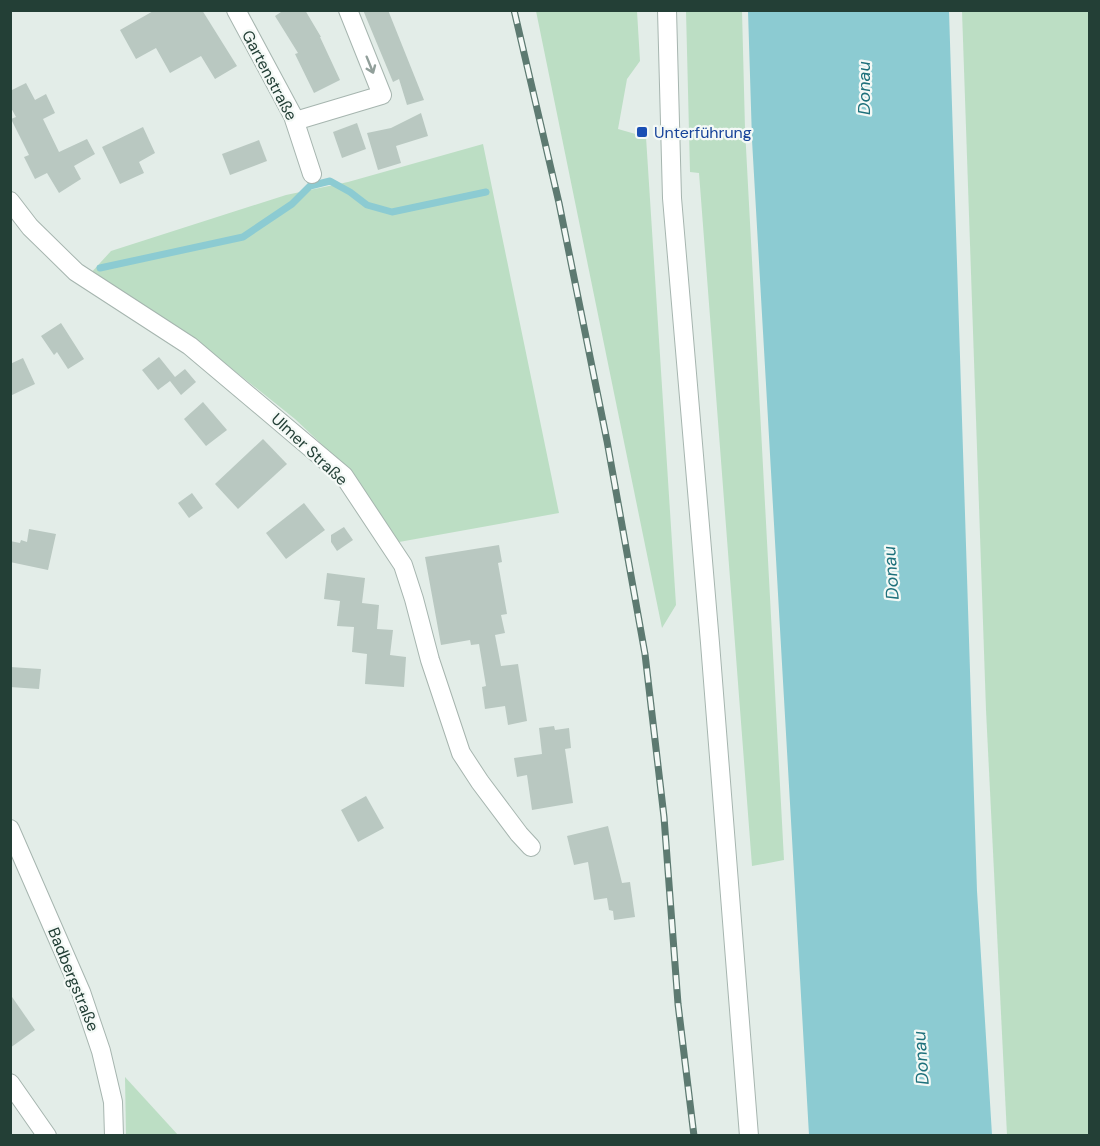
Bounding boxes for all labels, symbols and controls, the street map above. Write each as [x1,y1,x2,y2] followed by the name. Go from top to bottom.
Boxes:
[237,27,302,124] street label: Gartenstraße
[365,55,376,73] one-way arrow
[852,61,876,115] water label: Donau
[654,122,752,143] place label: Unterführung
[635,125,649,139] marker: Unterführung
[267,409,352,490] street label: Ulmer Straße
[877,545,905,601] water label: Donau
[43,924,104,1034] street label: Badbergstraße
[907,1030,935,1086] water label: Donau

